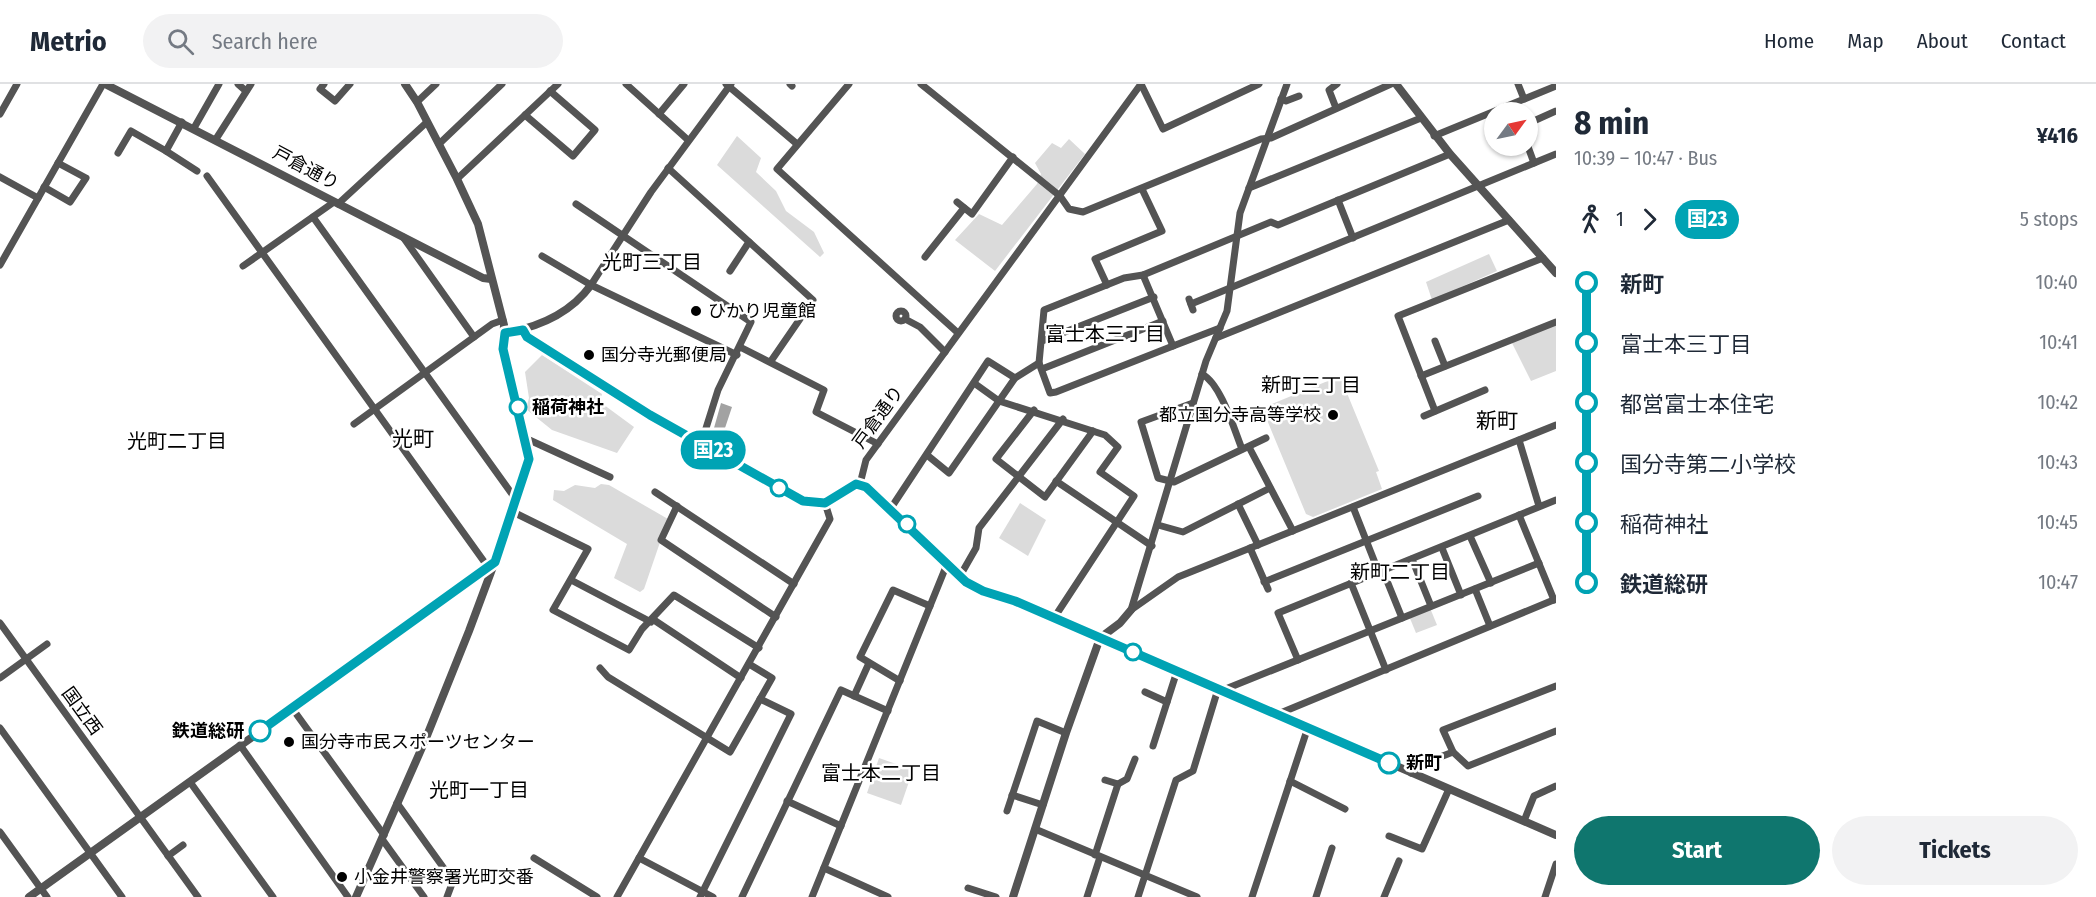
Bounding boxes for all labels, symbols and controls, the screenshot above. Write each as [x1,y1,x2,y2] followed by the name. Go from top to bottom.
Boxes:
[143,14,563,68] search box
[30,25,107,58] text: Metrio
[164,25,197,58] icon: search
[212,28,318,55] text: Search here
[1764,28,1814,54] text: Home
[1847,28,1884,54] text: Map
[1917,28,1968,54] text: About
[2001,28,2066,54] text: Contact
[1484,102,1538,156] north arrow
[1484,102,1538,156] map controls
[1574,103,1649,143] text: 8 min
[2036,122,2078,149] text: ¥416
[269,141,343,195] street label: 戸倉通り
[1574,146,1717,170] text: 10:39 – 10:47 · Bus
[1574,203,1607,236] icon: walk
[1633,203,1666,236] icon: forward
[1687,206,1727,232] text: 国23
[1616,207,1624,231] text: 1
[2020,207,2078,231] text: 5 stops
[602,250,702,274] district label: 光町三丁目
[2036,270,2078,294] text: 10:40
[1620,271,1664,298] text: 新町
[708,300,816,322] place label: ひかり児童館
[689,304,703,318] marker: ひかり児童館
[1045,322,1165,346] district label: 富士本三丁目
[2039,330,2078,354] text: 10:41
[1620,331,1752,358] text: 富士本三丁目
[601,344,727,366] place label: 国分寺光郵便局
[582,348,596,362] marker: 国分寺光郵便局
[1261,373,1361,397] district label: 新町三丁目
[848,381,908,453] street label: 戸倉通り
[2037,390,2078,414] text: 10:42
[1620,391,1774,418] text: 都営富士本住宅
[532,396,604,418] place label: 稲荷神社
[509,398,527,416] marker: 稲荷神社
[1159,404,1321,426] place label: 都立国分寺高等学校
[1326,408,1340,422] marker: 都立国分寺高等学校
[1476,408,1518,434] district label: 新町
[392,426,434,452] district label: 光町
[127,429,227,453] district label: 光町二丁目
[678,430,748,470] line badge: 国23
[693,437,733,463] text: 国23
[2037,450,2078,474] text: 10:43
[1620,451,1796,478] text: 国分寺第二小学校
[770,479,788,497] unlabelled marker
[2037,510,2078,534] text: 10:45
[1620,511,1708,538] text: 稲荷神社
[898,515,916,533] unlabelled marker
[1350,560,1450,584] district label: 新町二丁目
[2038,570,2078,594] text: 10:47
[1620,571,1708,598] text: 鉄道総研
[1124,643,1142,661] unlabelled marker
[57,683,107,739] street label: 国立西
[171,720,244,742] place label: 鉄道総研
[249,720,271,742] marker: 鉄道総研
[301,731,535,753] place label: 国分寺市民スポーツセンター
[282,735,296,749] marker: 国分寺市民スポーツセンター
[1378,752,1400,774] marker: 新町
[1406,752,1442,774] place label: 新町
[821,761,941,785] district label: 富士本二丁目
[429,778,529,802] district label: 光町一丁目
[1574,816,1820,885] button: Start
[1832,816,2078,885] button: Tickets
[354,866,534,888] place label: 小金井警察署光町交番
[335,870,349,884] marker: 小金井警察署光町交番

